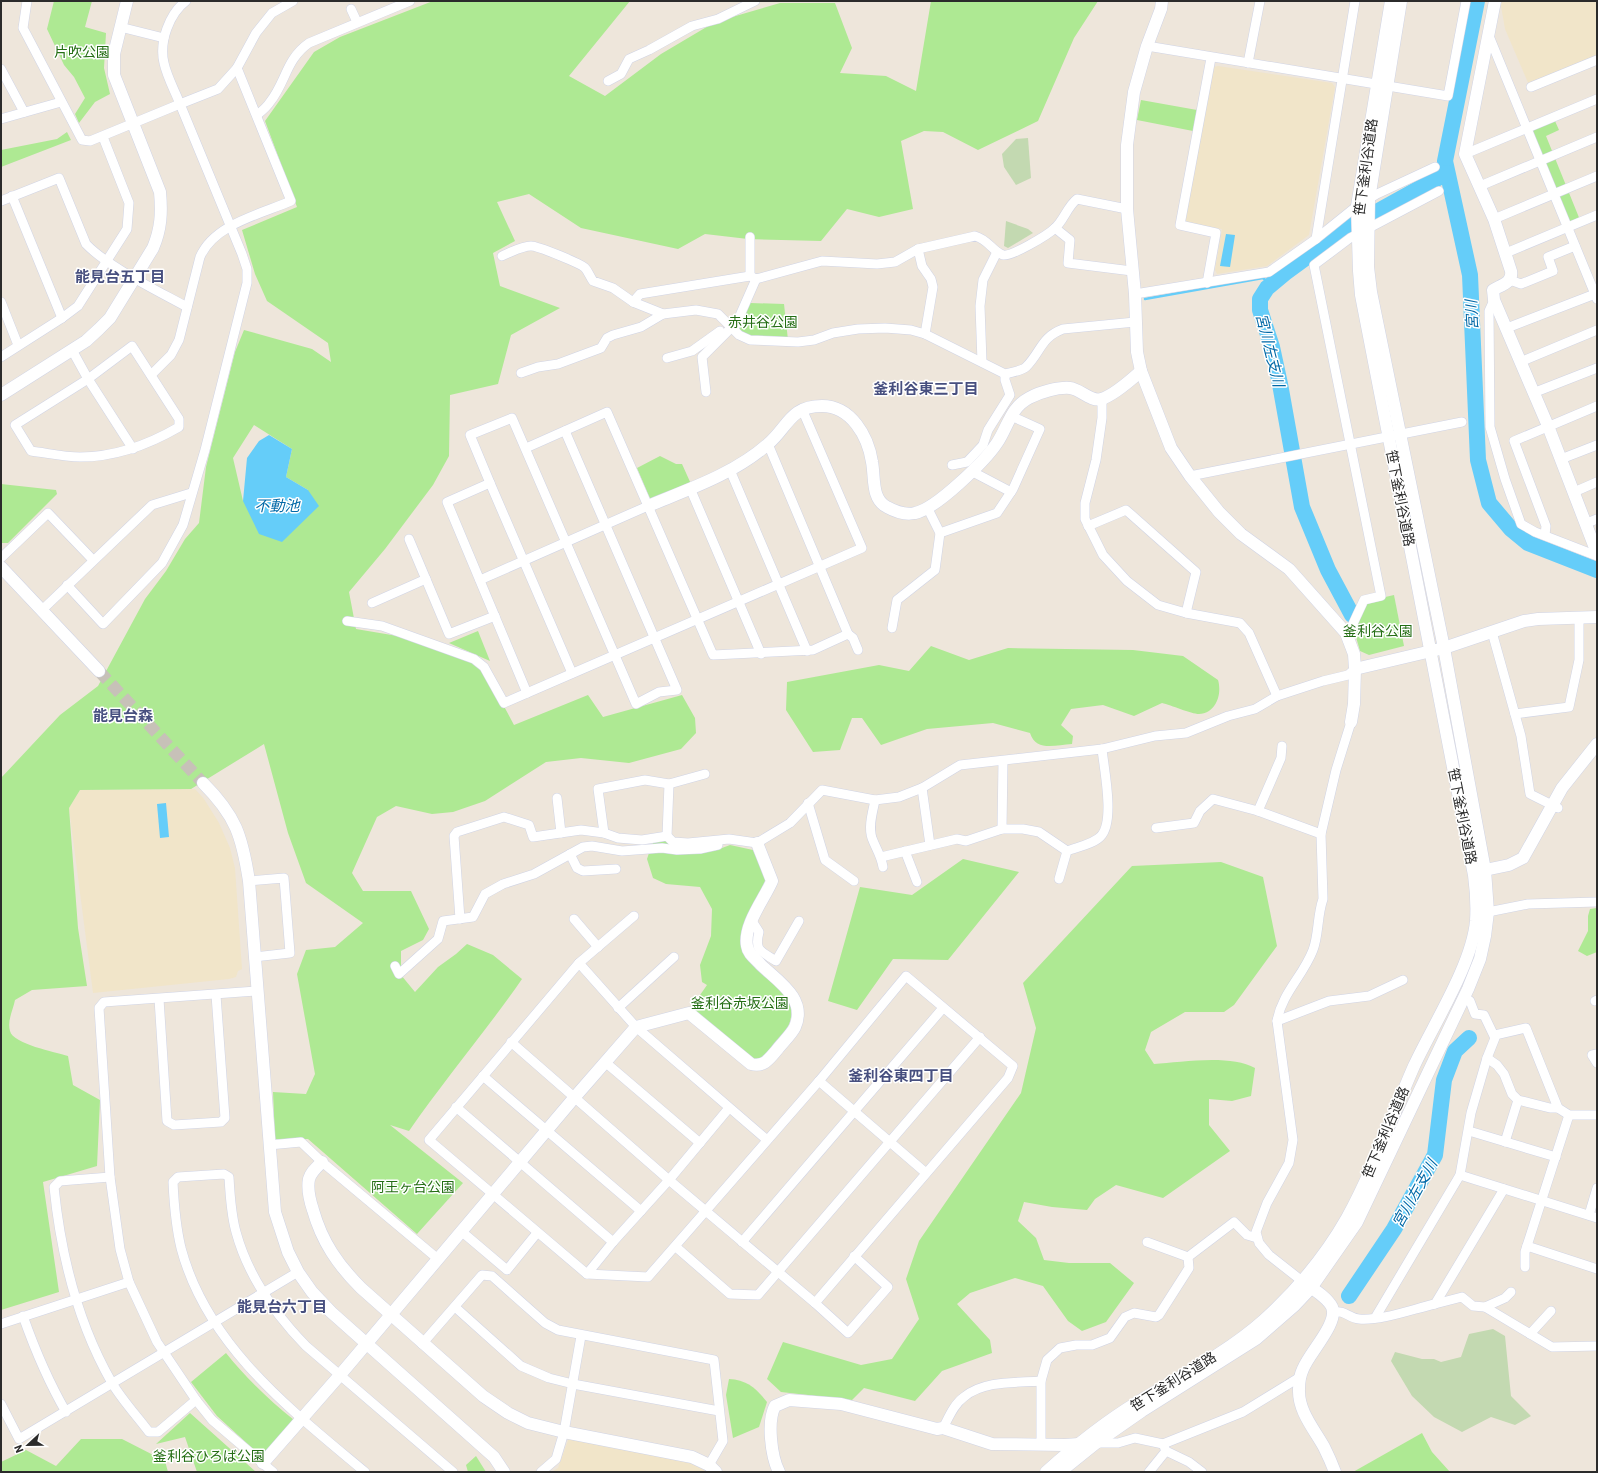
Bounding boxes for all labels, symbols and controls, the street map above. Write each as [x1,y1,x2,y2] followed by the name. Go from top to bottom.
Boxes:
[54,43,110,60] park label: 片吹公園
[1350,117,1380,217] street label: 笹下釜利谷道路
[75,267,165,285] district label: 能見台五丁目
[1461,298,1481,330] water label: 宮川
[1253,311,1289,390] water label: 宮川左支川
[728,313,798,330] park label: 赤井谷公園
[873,379,979,397] district label: 釜利谷東三丁目
[1383,448,1419,548] street label: 笹下釜利谷道路
[254,496,301,514] water label: 不動池
[1343,622,1413,639] park label: 釜利谷公園
[93,706,153,724] district label: 能見台森
[1445,766,1481,866] street label: 笹下釜利谷道路
[691,994,789,1011] park label: 釜利谷赤坂公園
[848,1066,954,1084] district label: 釜利谷東四丁目
[1358,1084,1412,1180] street label: 笹下釜利谷道路
[1388,1154,1441,1230] water label: 宮川左支川
[371,1178,455,1195] park label: 阿王ヶ台公園
[237,1297,327,1315] district label: 能見台六丁目
[1127,1348,1219,1414] street label: 笹下釜利谷道路
[8,1425,48,1465] north arrow
[11,1443,26,1455] text: N
[153,1447,265,1464] park label: 釜利谷ひろば公園

